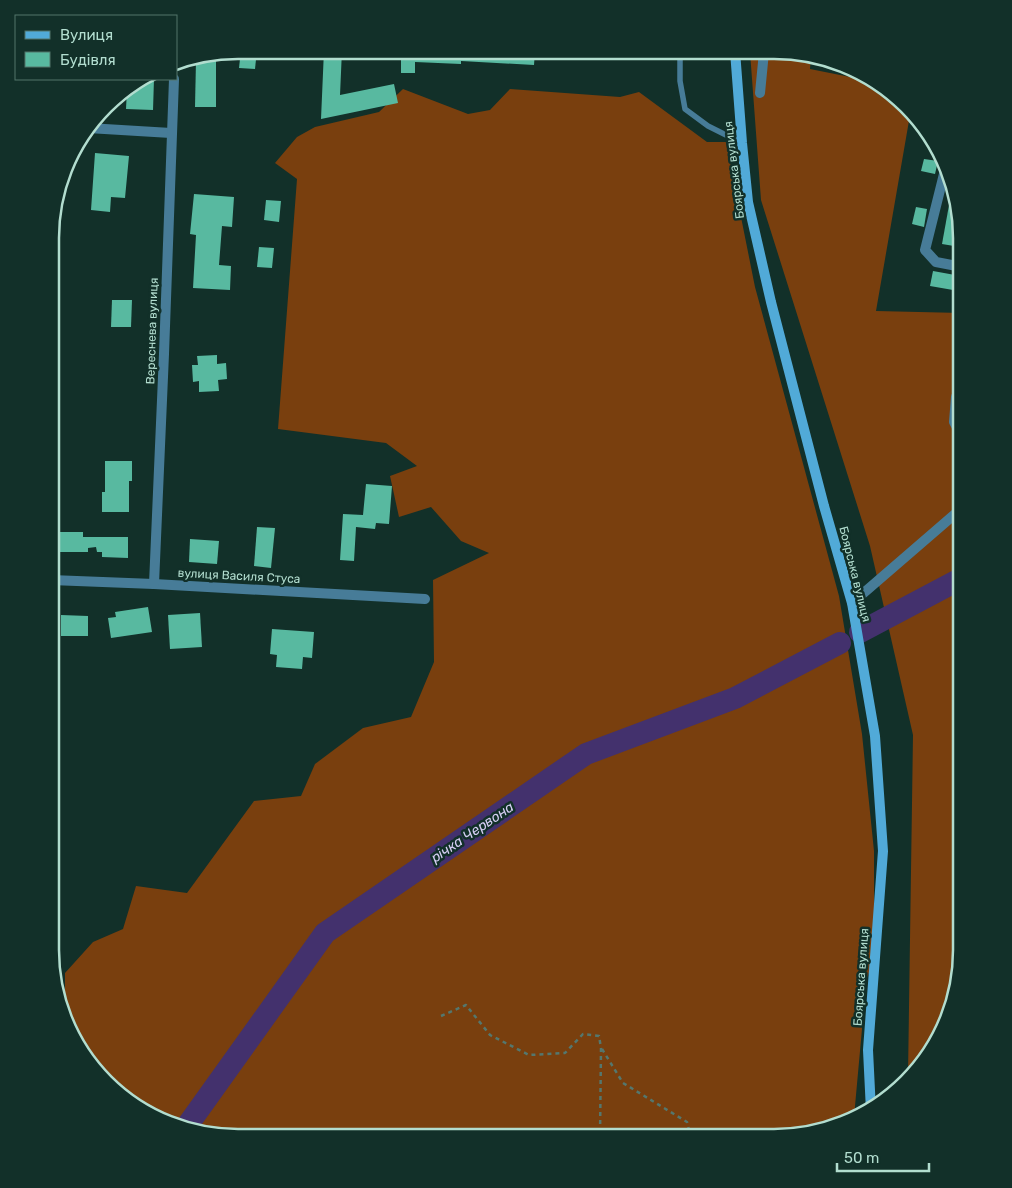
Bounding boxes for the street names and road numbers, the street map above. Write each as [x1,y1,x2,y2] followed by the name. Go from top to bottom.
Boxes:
[721,120,747,220] street label: Боярська вулиця
[143,277,161,385] street label: Вереснева вулиця
[836,525,874,623] street label: Боярська вулиця
[177,566,301,586] street label: вулиця Василя Стуса
[851,928,871,1026] street label: Боярська вулиця

